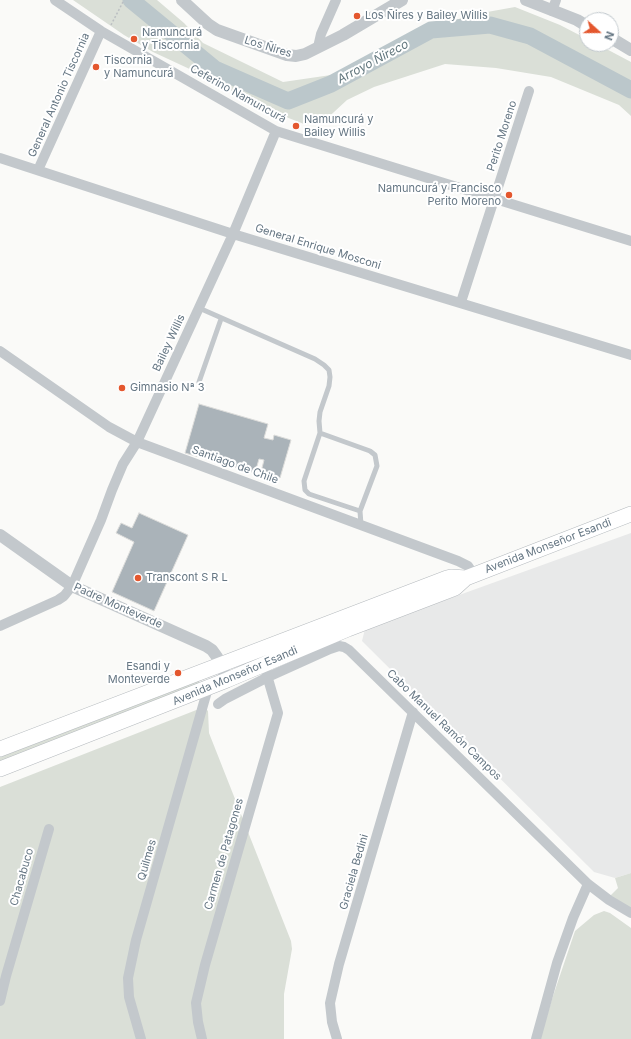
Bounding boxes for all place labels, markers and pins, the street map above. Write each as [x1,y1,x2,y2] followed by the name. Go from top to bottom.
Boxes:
[365,9,488,23] place label: Los Ñires y Bailey Willis
[352,11,362,21] marker: Los Ñires y Bailey Willis
[142,26,202,52] place label: Namuncurá y Tiscornia
[129,34,139,44] marker: Namuncurá y Tiscornia
[104,54,173,80] place label: Tiscornia y Namuncurá
[91,62,101,72] marker: Tiscornia y Namuncurá
[304,113,373,139] place label: Namuncurá y Bailey Willis
[291,121,301,131] marker: Namuncurá y Bailey Willis
[378,182,501,208] place label: Namuncurá y Francisco Perito Moreno
[504,190,514,200] marker: Namuncurá y Francisco Perito Moreno
[130,381,204,395] place label: Gimnasio Nª 3
[117,383,127,393] marker: Gimnasio Nª 3
[146,571,228,585] place label: Transcont S R L
[133,573,143,583] marker: Transcont S R L
[108,660,170,686] place label: Esandi y Monteverde
[173,668,183,678] marker: Esandi y Monteverde

